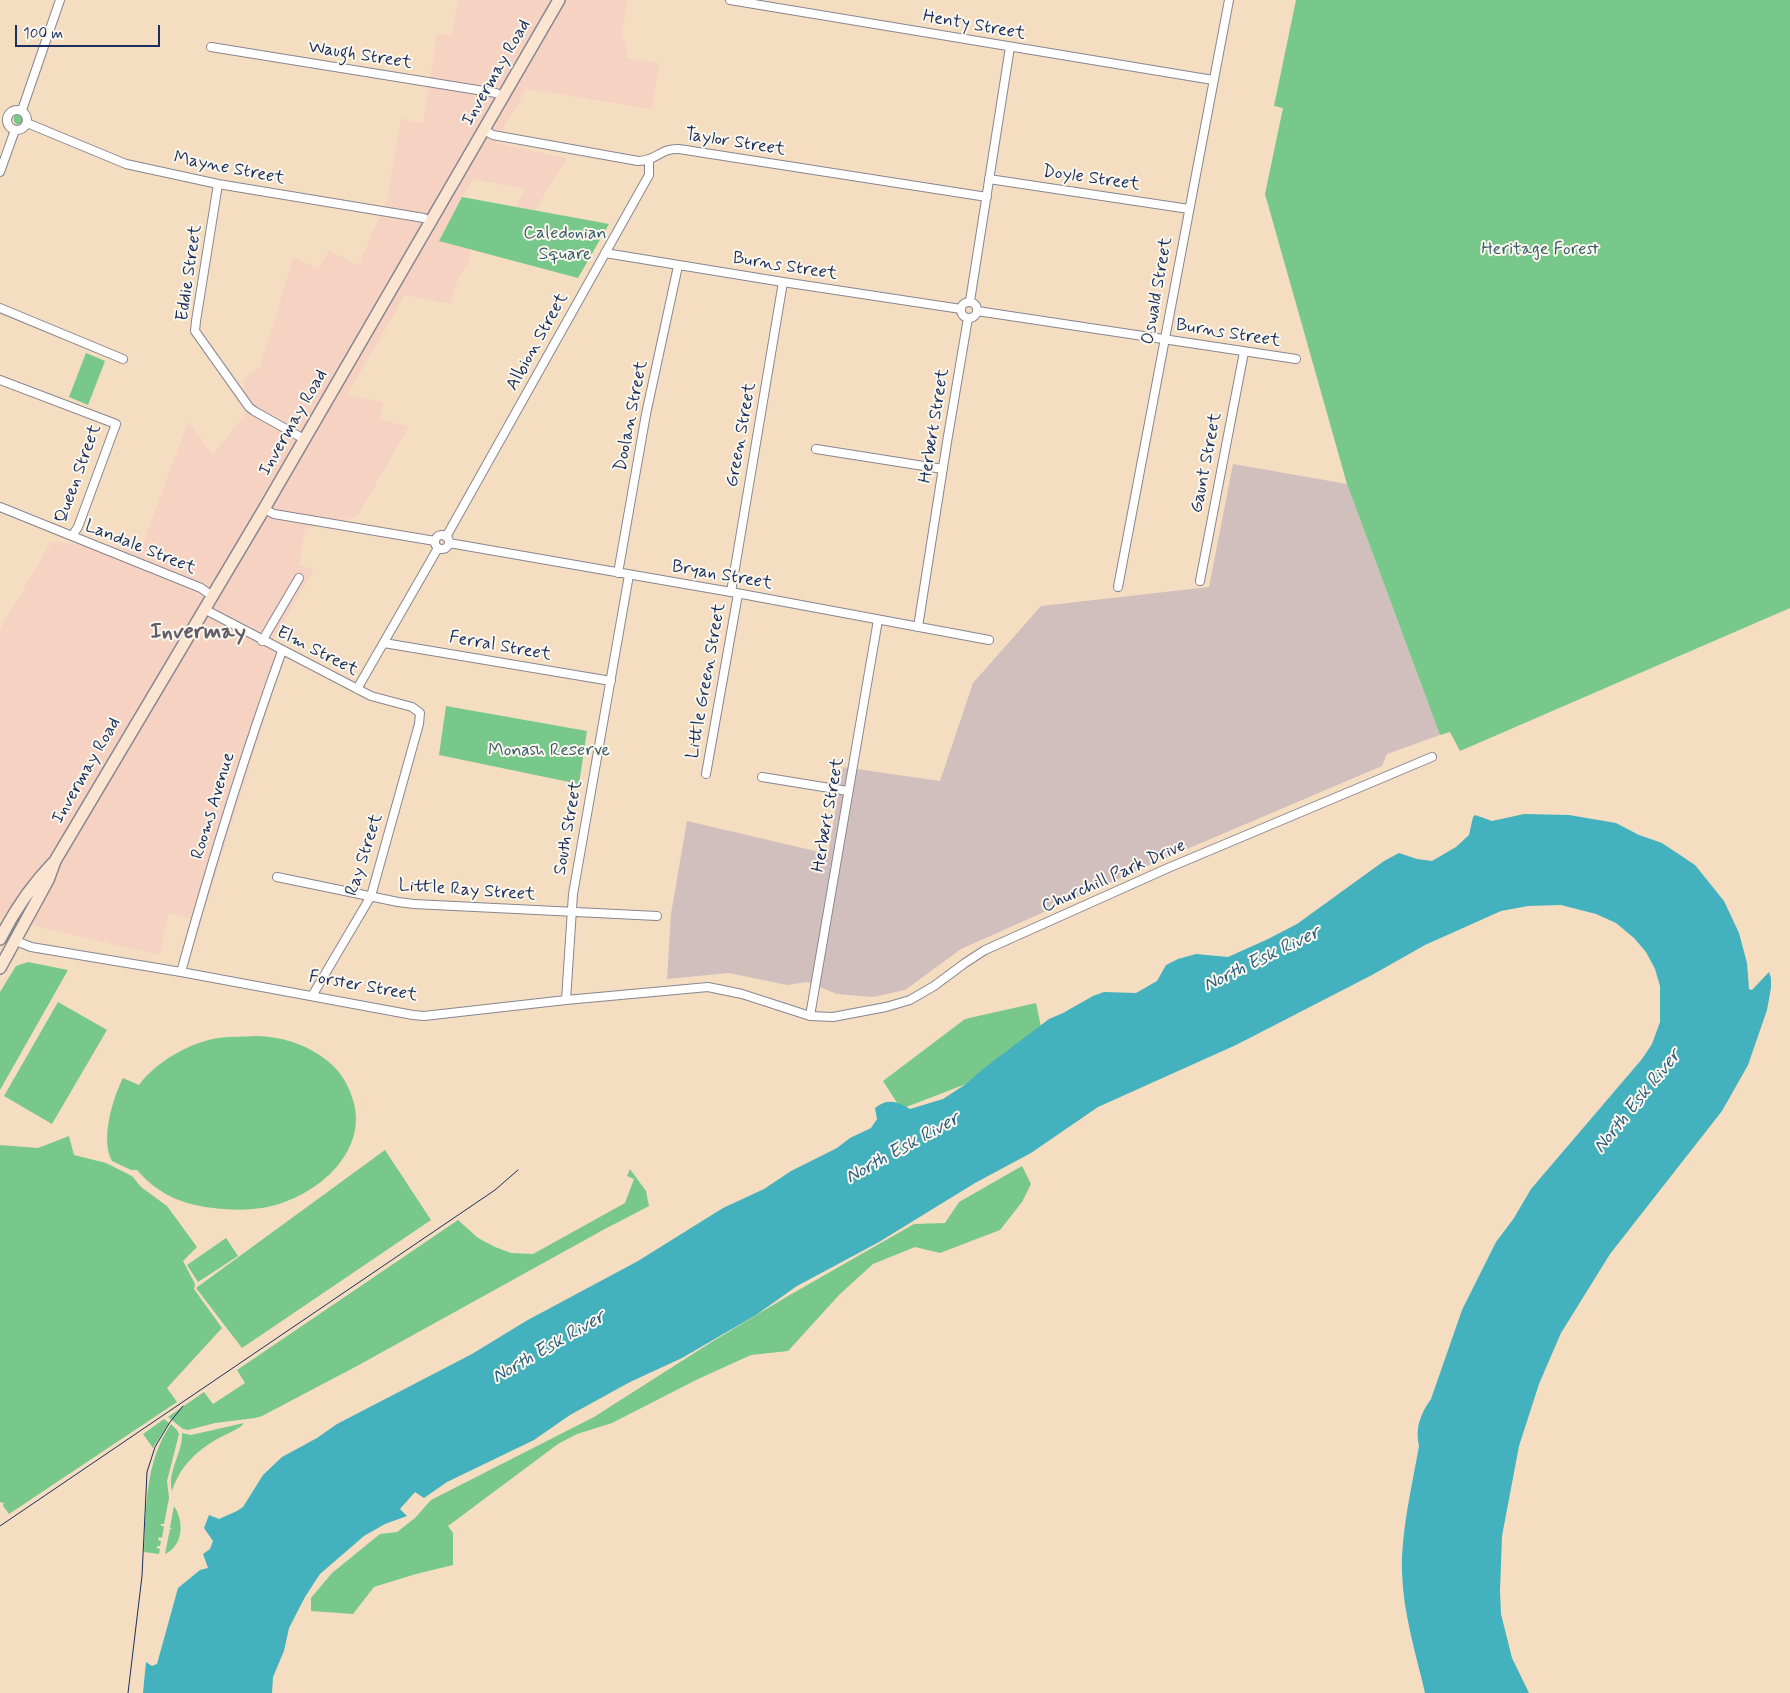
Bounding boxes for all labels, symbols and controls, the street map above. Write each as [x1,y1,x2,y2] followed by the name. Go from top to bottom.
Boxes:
[921,6,1027,46] street label: Henty Street
[18,15,162,47] scale bar
[458,16,536,130] street label: Invermay Road
[23,24,63,44] text: 100 m
[307,37,413,75] street label: Waugh Street
[683,124,787,162] street label: Taylor Street
[172,148,286,190] street label: Mayne Street
[1041,161,1141,197] street label: Doyle Street
[523,223,607,266] park label: Caledonian Square
[173,224,207,322] street label: Eddie Street
[1138,236,1178,346] street label: Oswald Street
[1481,239,1599,261] park label: Heritage Forest
[731,248,839,286] street label: Burns Street
[502,289,574,395] street label: Albion Street
[1174,315,1282,353] street label: Burns Street
[611,359,653,473] street label: Doolan Street
[255,366,333,480] street label: Invermay Road
[915,367,955,485] street label: Herbert Street
[722,381,762,489] street label: Green Street
[1187,411,1227,515] street label: Gaunt Street
[51,422,107,526] street label: Queen Street
[81,516,199,580] street label: Landale Street
[670,557,774,595] street label: Bryan Street
[683,602,731,760] street label: Little Green Street
[150,620,246,646] district label: Invermay
[273,622,361,682] street label: Elm Street
[447,627,553,667] street label: Ferral Street
[48,714,126,828] street label: Invermay Road
[488,740,610,762] park label: Monash Reserve
[188,750,240,862] street label: Rooms Avenue
[808,756,850,874] street label: Herbert Street
[550,779,588,877] street label: South Street
[342,811,388,899] street label: Ray Street
[1039,836,1189,918] street label: Churchill Park Drive
[398,875,536,907] street label: Little Ray Street
[1200,922,1324,998] water label: North Esk River
[307,967,419,1007] street label: Forster Street
[1589,1046,1687,1158] water label: North Esk River
[842,1108,964,1190] water label: North Esk River
[488,1306,610,1390] water label: North Esk River

